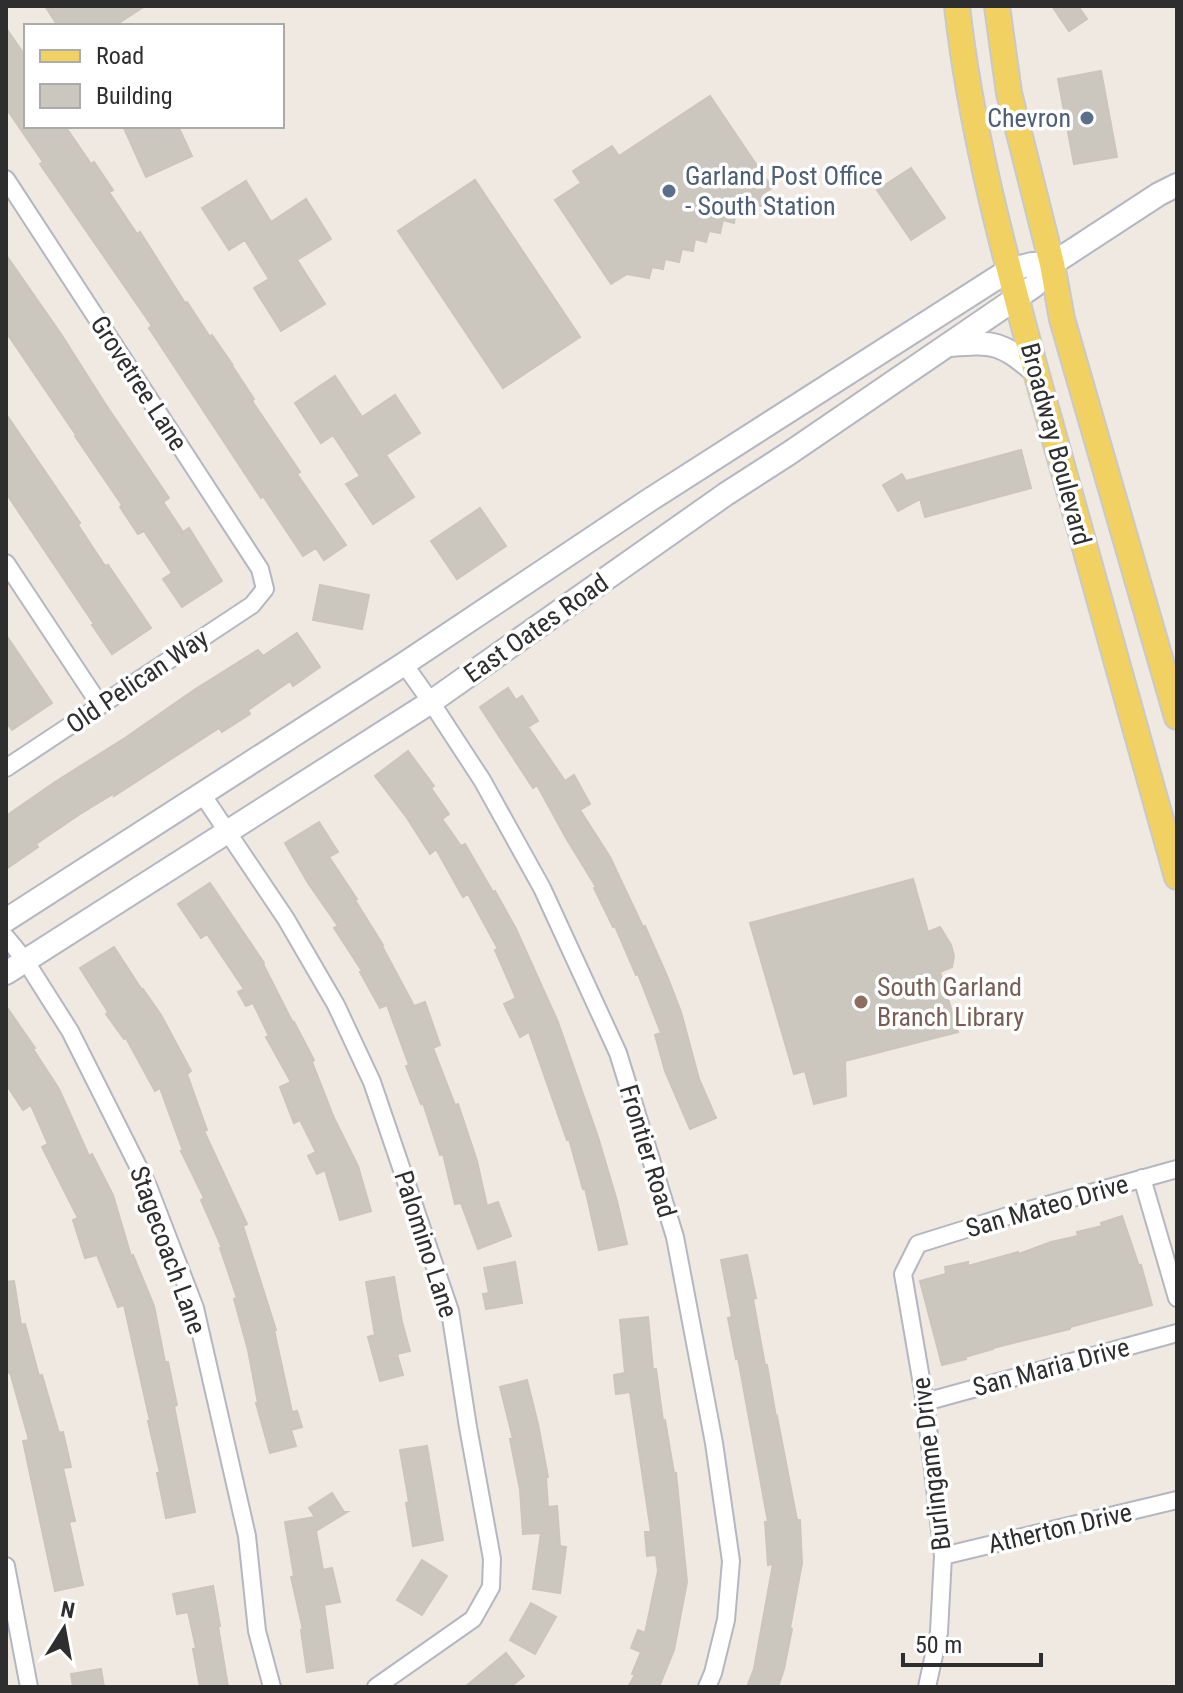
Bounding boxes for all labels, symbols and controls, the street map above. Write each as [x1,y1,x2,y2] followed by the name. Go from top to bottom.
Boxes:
[24,24,284,128] legend
[96,42,144,70] text: Road
[96,82,173,110] text: Building
[987,103,1071,133] place label: Chevron
[1078,109,1096,127] marker: Chevron
[685,161,883,221] place label: Garland Post Office - South Station
[660,182,678,200] marker: Garland Post Office - South Station
[84,310,194,456] street label: Grovetree Lane
[1015,340,1097,548] street label: Broadway Boulevard
[458,567,614,689] street label: East Oates Road
[60,623,214,739] street label: Old Pelican Way
[877,972,1024,1032] place label: South Garland Branch Library
[852,993,870,1011] marker: South Garland Branch Library
[614,1081,682,1221] street label: Frontier Road
[124,1162,212,1338] street label: Stagecoach Lane
[388,1167,464,1321] street label: Palomino Lane
[962,1169,1132,1243] street label: San Mateo Drive
[969,1332,1133,1402] street label: San Maria Drive
[906,1376,956,1552] street label: Burlingame Drive
[985,1497,1135,1559] street label: Atherton Drive
[24,1589,104,1669] north arrow
[59,1596,77,1623] text: N
[903,1617,1041,1667] scale bar
[915,1631,962,1659] text: 50 m

